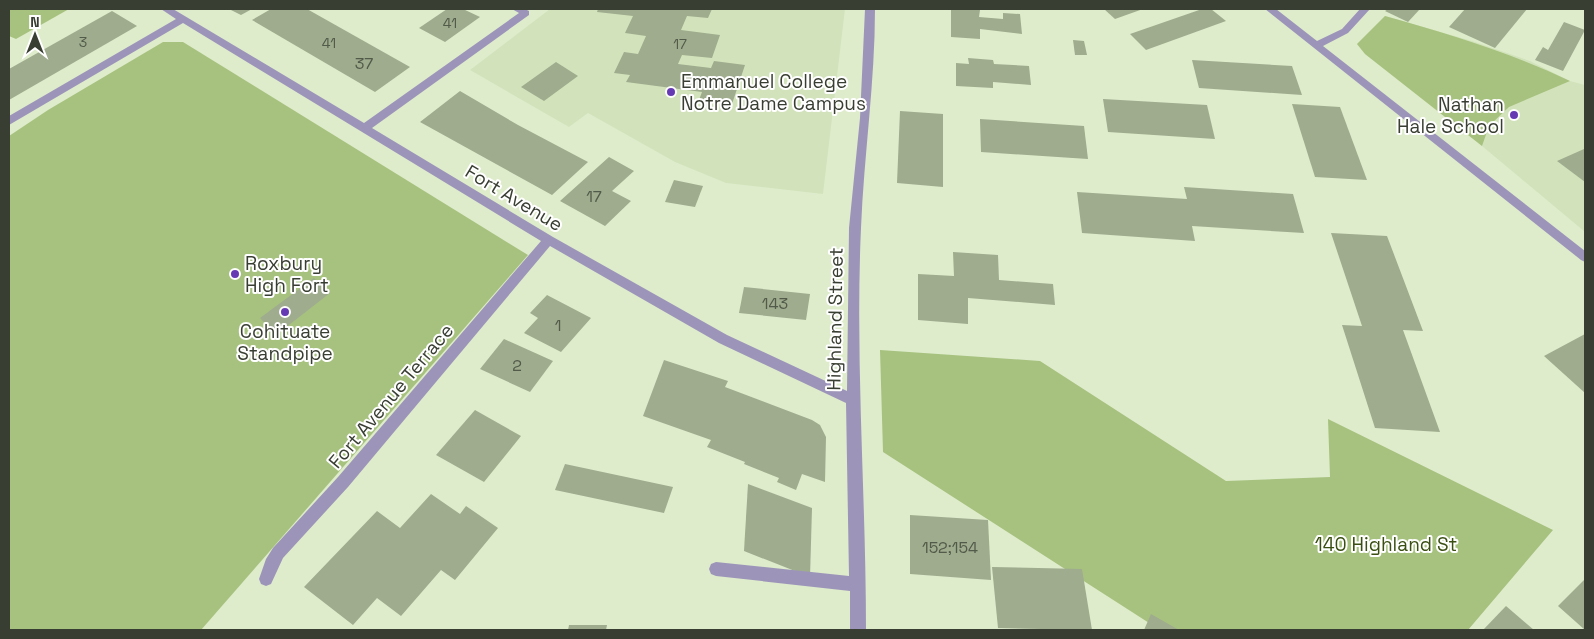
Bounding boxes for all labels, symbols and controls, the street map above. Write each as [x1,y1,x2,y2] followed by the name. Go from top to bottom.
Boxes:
[10,10,60,60] north arrow
[30,13,40,31] text: N
[443,14,457,32] house number: 41
[79,33,87,51] house number: 3
[322,34,336,52] house number: 41
[673,35,687,53] house number: 17
[355,53,373,74] house number: 37
[681,69,866,116] place label: Emmanuel College Notre Dame Campus
[665,86,677,98] marker: Emmanuel College Notre Dame Campus
[1397,92,1504,139] place label: Nathan Hale School
[1508,109,1520,121] marker: Nathan Hale School
[461,159,567,237] street label: Fort Avenue
[586,186,602,207] house number: 17
[821,247,849,391] street label: Highland Street
[245,251,329,298] place label: Roxbury High Fort
[229,268,241,280] marker: Roxbury High Fort
[762,293,788,314] house number: 143
[279,306,291,318] marker: Cohituate Standpipe
[555,315,561,336] house number: 1
[323,318,459,474] street label: Fort Avenue Terrace
[237,319,333,366] place label: Cohituate Standpipe
[512,355,522,376] house number: 2
[1315,532,1457,557] park label: 140 Highland St
[922,537,978,558] house number: 152;154

